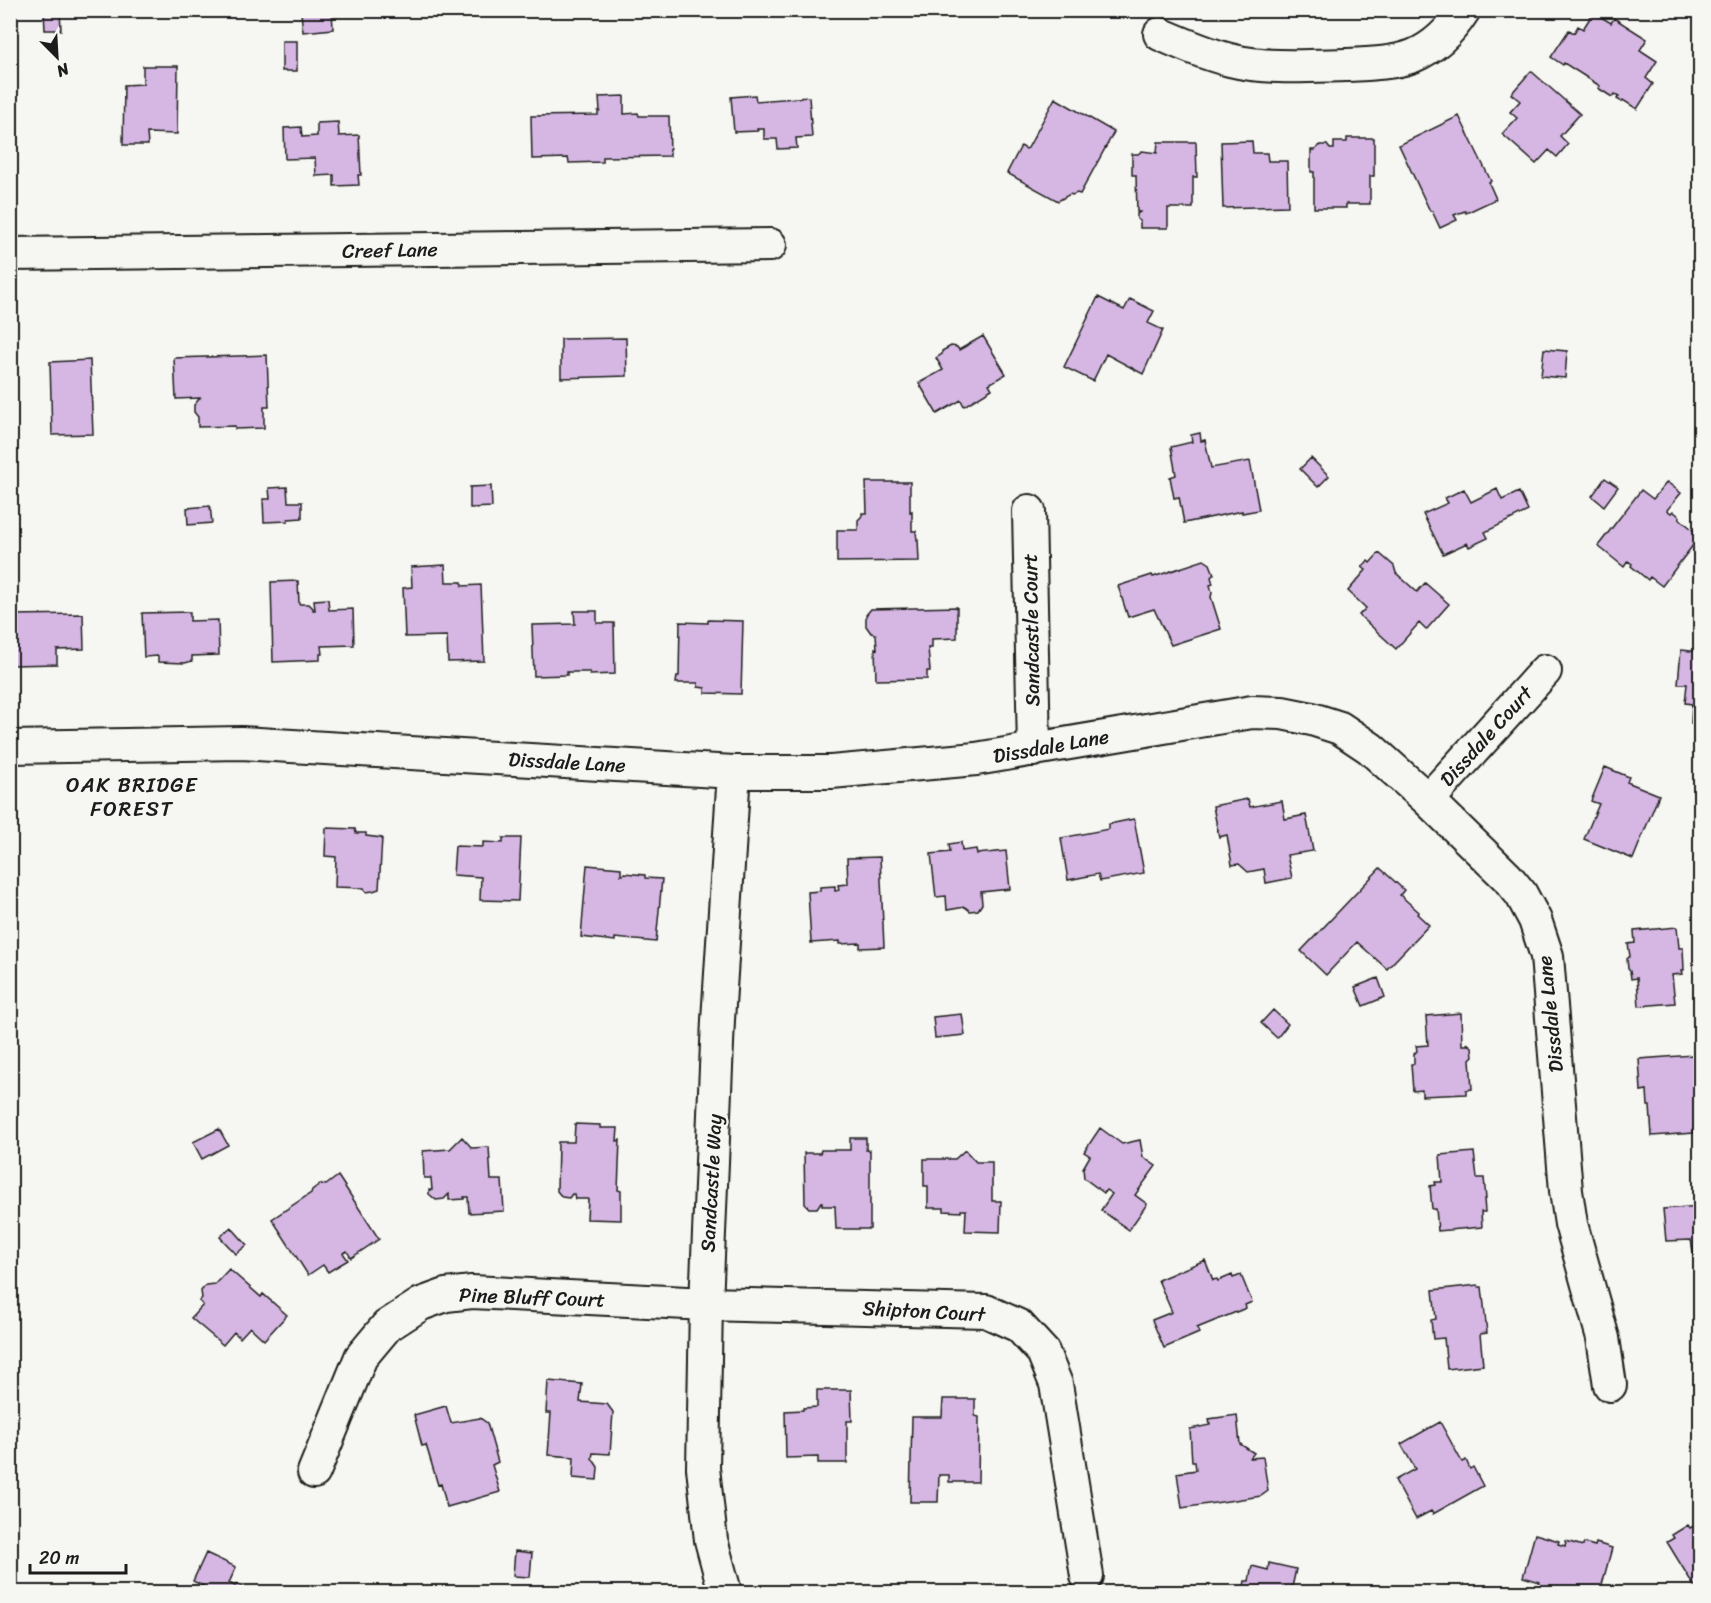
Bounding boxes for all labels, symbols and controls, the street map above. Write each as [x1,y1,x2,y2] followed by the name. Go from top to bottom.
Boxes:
[27,27,87,87] north arrow
[51,54,75,86] text: N
[342,232,438,269] street label: Creef Lane
[1013,553,1050,707] street label: Sandcastle Court
[1431,677,1542,795] street label: Dissdale Court
[990,719,1112,774] street label: Dissdale Lane
[507,742,626,783] street label: Dissdale Lane
[66,766,198,828] district label: OAK BRIDGE FOREST
[1527,954,1574,1074] street label: Dissdale Lane
[690,1112,733,1253] street label: Sandcastle Way
[458,1277,606,1318] street label: Pine Bluff Court
[862,1291,987,1332] street label: Shipton Court
[30,1537,126,1575] scale bar
[39,1542,79,1574] text: 20 m

